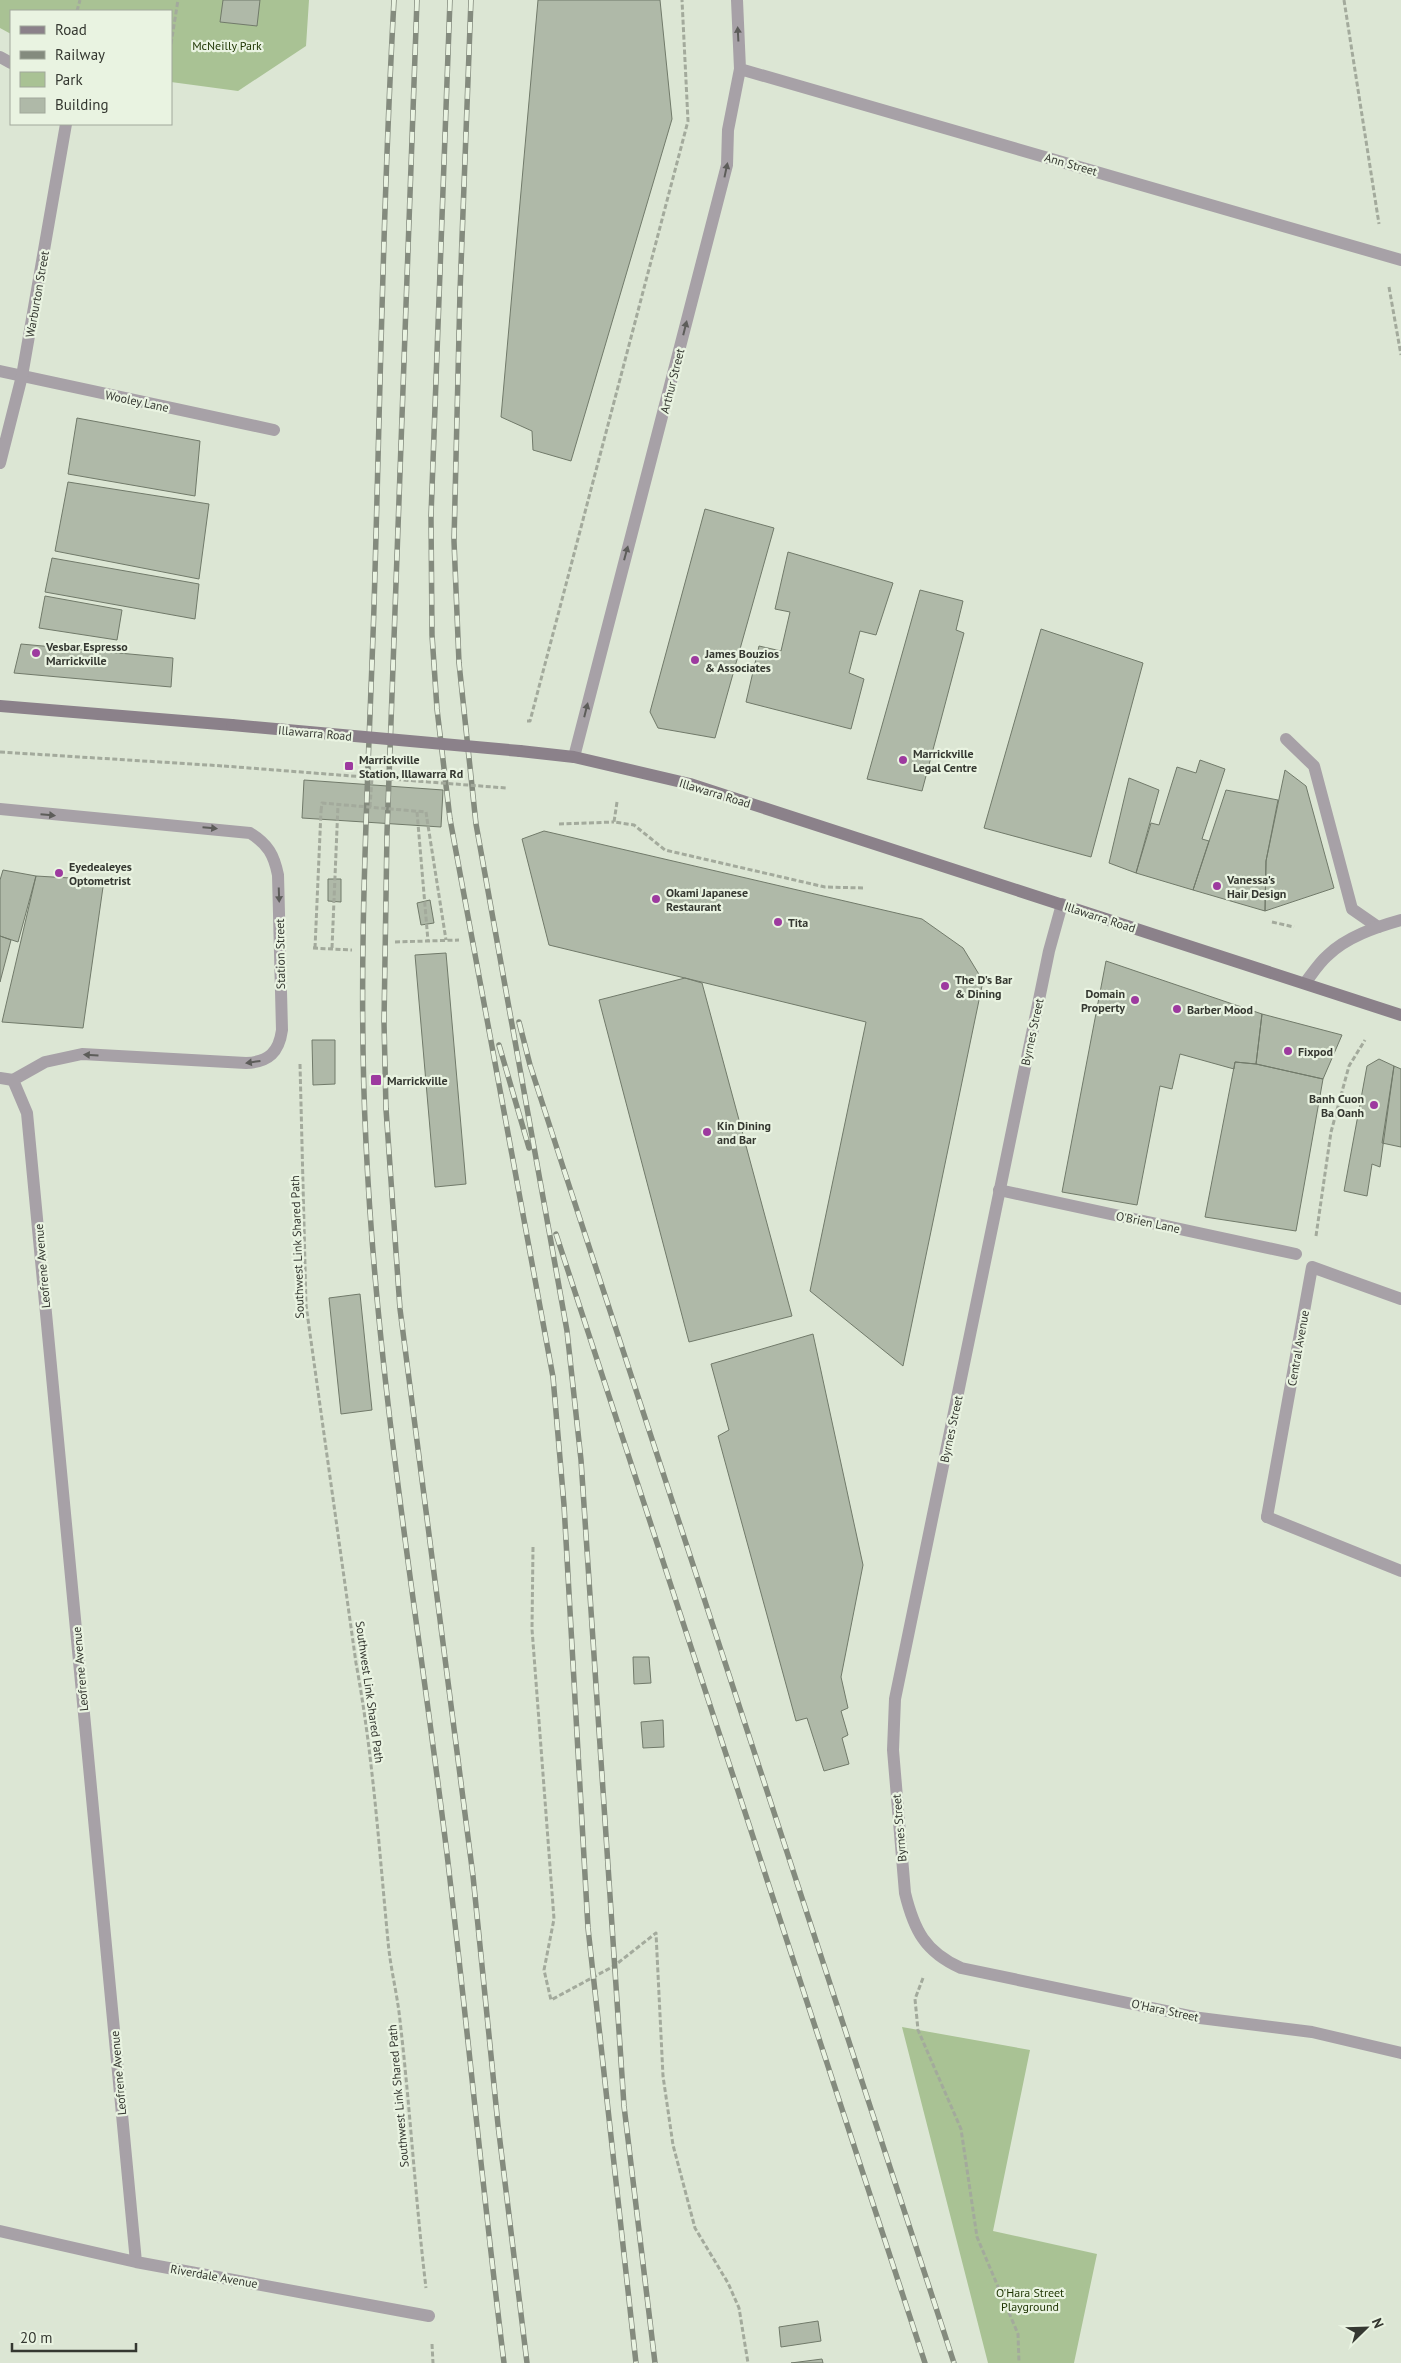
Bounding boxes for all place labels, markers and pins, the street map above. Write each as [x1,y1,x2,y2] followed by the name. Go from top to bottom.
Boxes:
[45,639,128,668] place label: Vesbar Espresso Marrickville
[704,646,779,675] place label: James Bouzios & Associates
[30,647,42,659] marker: Vesbar Espresso Marrickville
[689,654,701,666] marker: James Bouzios & Associates
[913,746,977,775] place label: Marrickville Legal Centre
[359,752,463,781] place label: Marrickville Station, Illawarra Rd
[897,754,909,766] marker: Marrickville Legal Centre
[343,760,355,772] marker: Marrickville Station, Illawarra Rd
[69,859,132,888] place label: Eyedealeyes Optometrist
[53,867,65,879] marker: Eyedealeyes Optometrist
[1226,872,1286,901] place label: Vanessa's Hair Design
[1211,880,1223,892] marker: Vanessa's Hair Design
[666,885,748,914] place label: Okami Japanese Restaurant
[650,893,662,905] marker: Okami Japanese Restaurant
[788,915,808,930] place label: Tita
[772,916,784,928] marker: Tita
[955,972,1013,1001] place label: The D's Bar & Dining
[939,980,951,992] marker: The D's Bar & Dining
[1081,986,1125,1015] place label: Domain Property
[1129,994,1141,1006] marker: Domain Property
[1187,1002,1253,1017] place label: Barber Mood
[1171,1003,1183,1015] marker: Barber Mood
[1298,1044,1333,1059] place label: Fixpod
[1282,1045,1294,1057] marker: Fixpod
[369,1073,383,1087] marker: Marrickville
[387,1073,448,1088] place label: Marrickville
[1309,1091,1364,1120] place label: Banh Cuon Ba Oanh
[1368,1099,1380,1111] marker: Banh Cuon Ba Oanh
[717,1118,771,1147] place label: Kin Dining and Bar
[701,1126,713,1138] marker: Kin Dining and Bar

